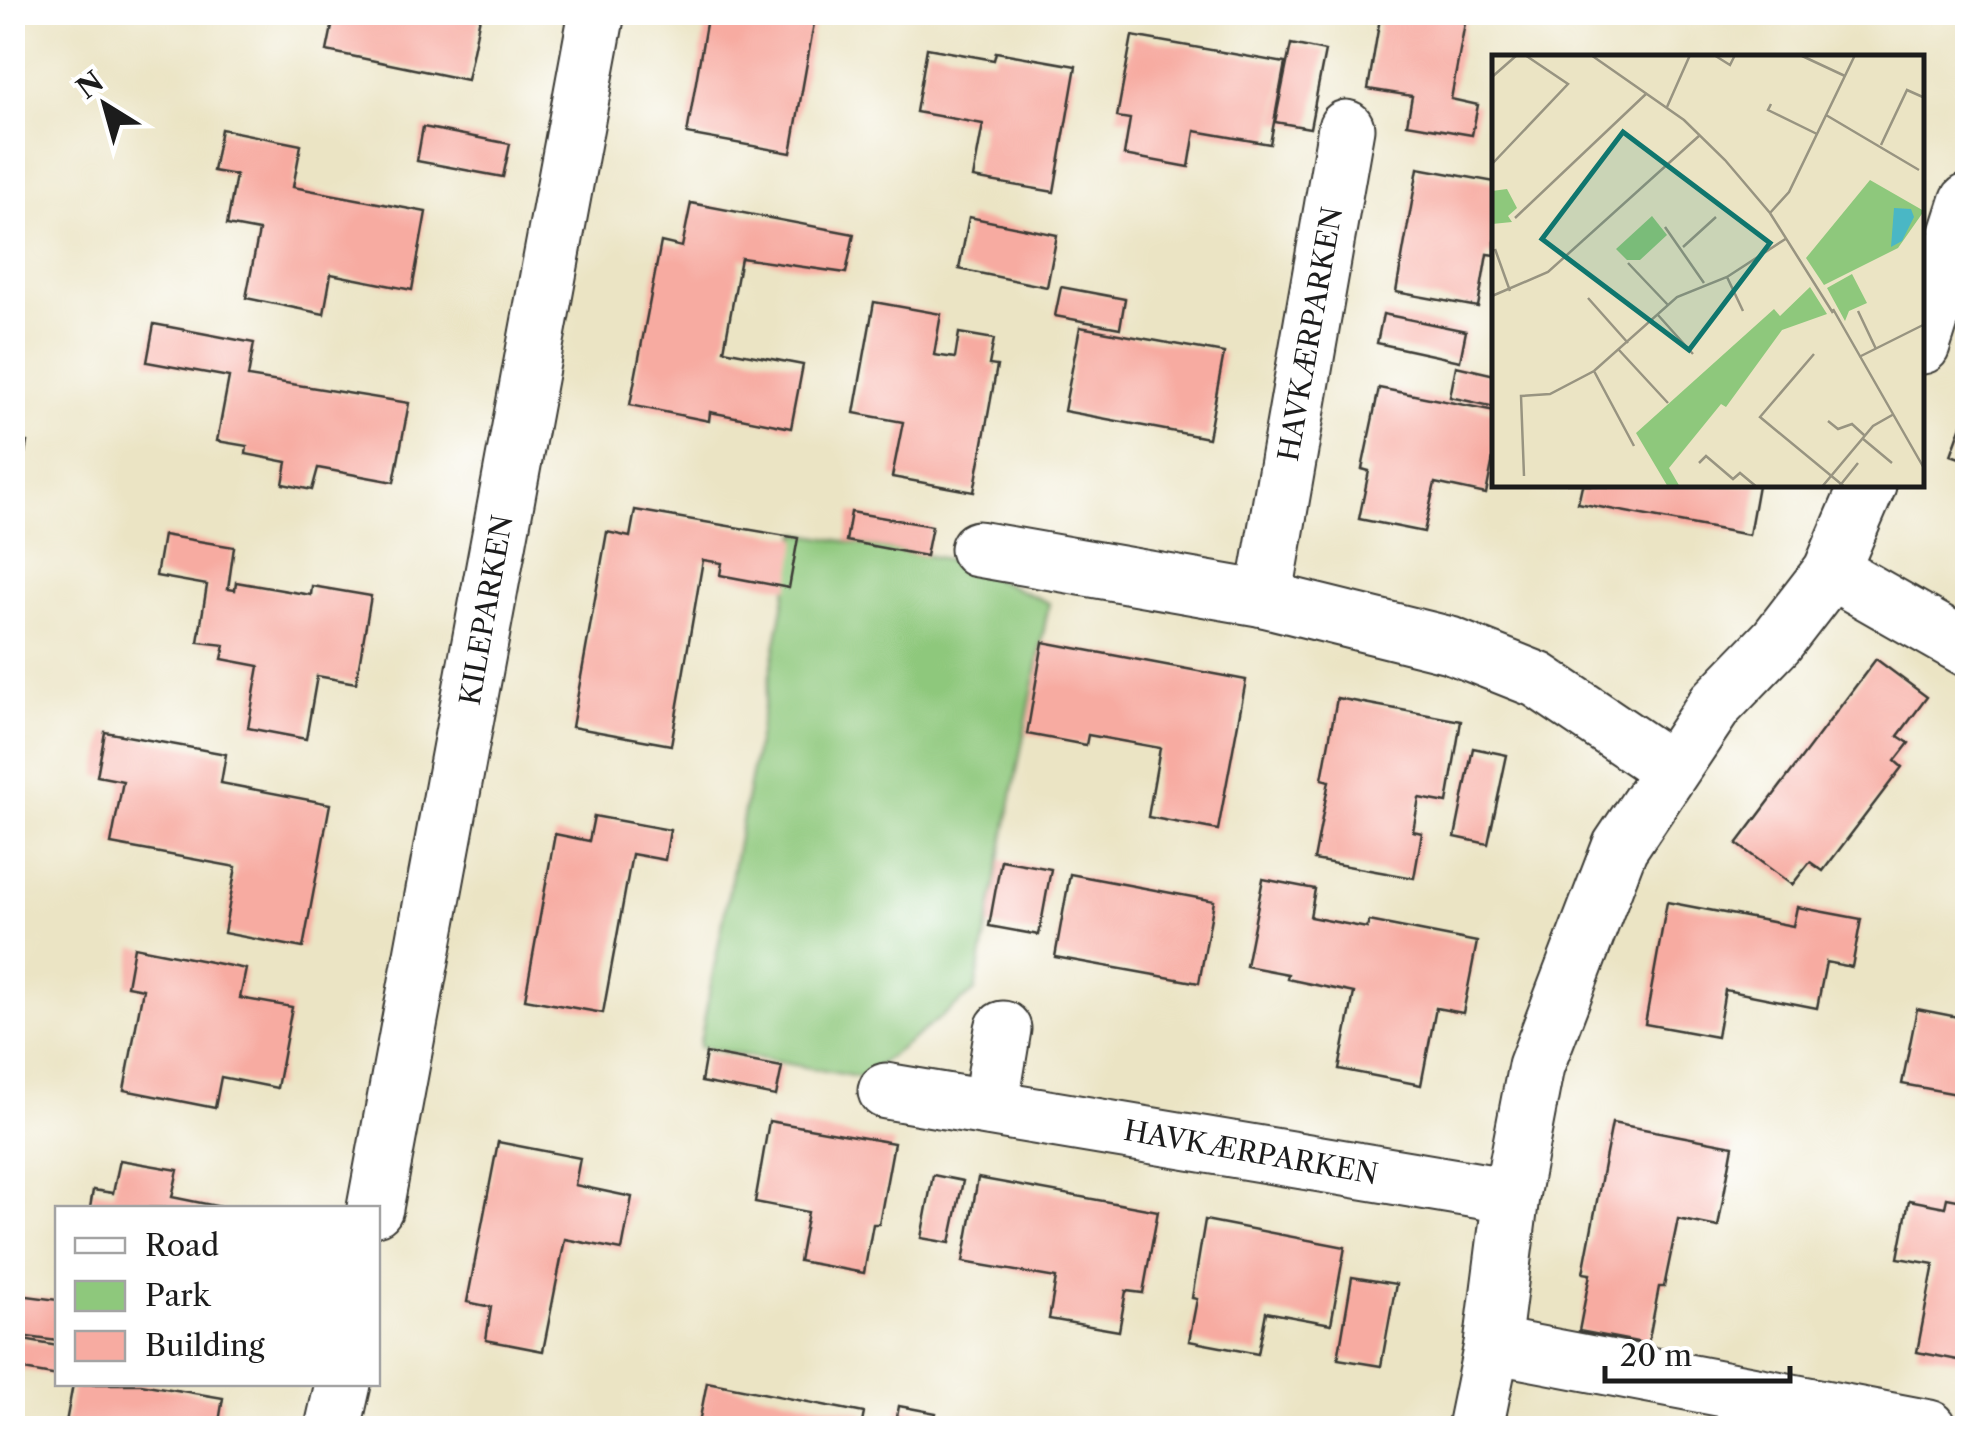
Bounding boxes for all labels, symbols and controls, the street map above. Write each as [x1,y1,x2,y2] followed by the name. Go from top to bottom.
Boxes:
[55,55,155,155] north arrow
[1492,55,1925,488] inset map
[70,64,110,106] text: N
[1271,204,1349,464] street label: HAVKÆRPARKEN
[453,512,519,708] street label: KILEPARKEN
[1121,1113,1381,1191] street label: HAVKÆRPARKEN
[55,1206,380,1386] legend
[145,1227,219,1264] text: Road
[145,1277,212,1314] text: Park
[1605,1321,1790,1383] scale bar
[145,1327,265,1364] text: Building
[1620,1337,1692,1374] text: 20 m

